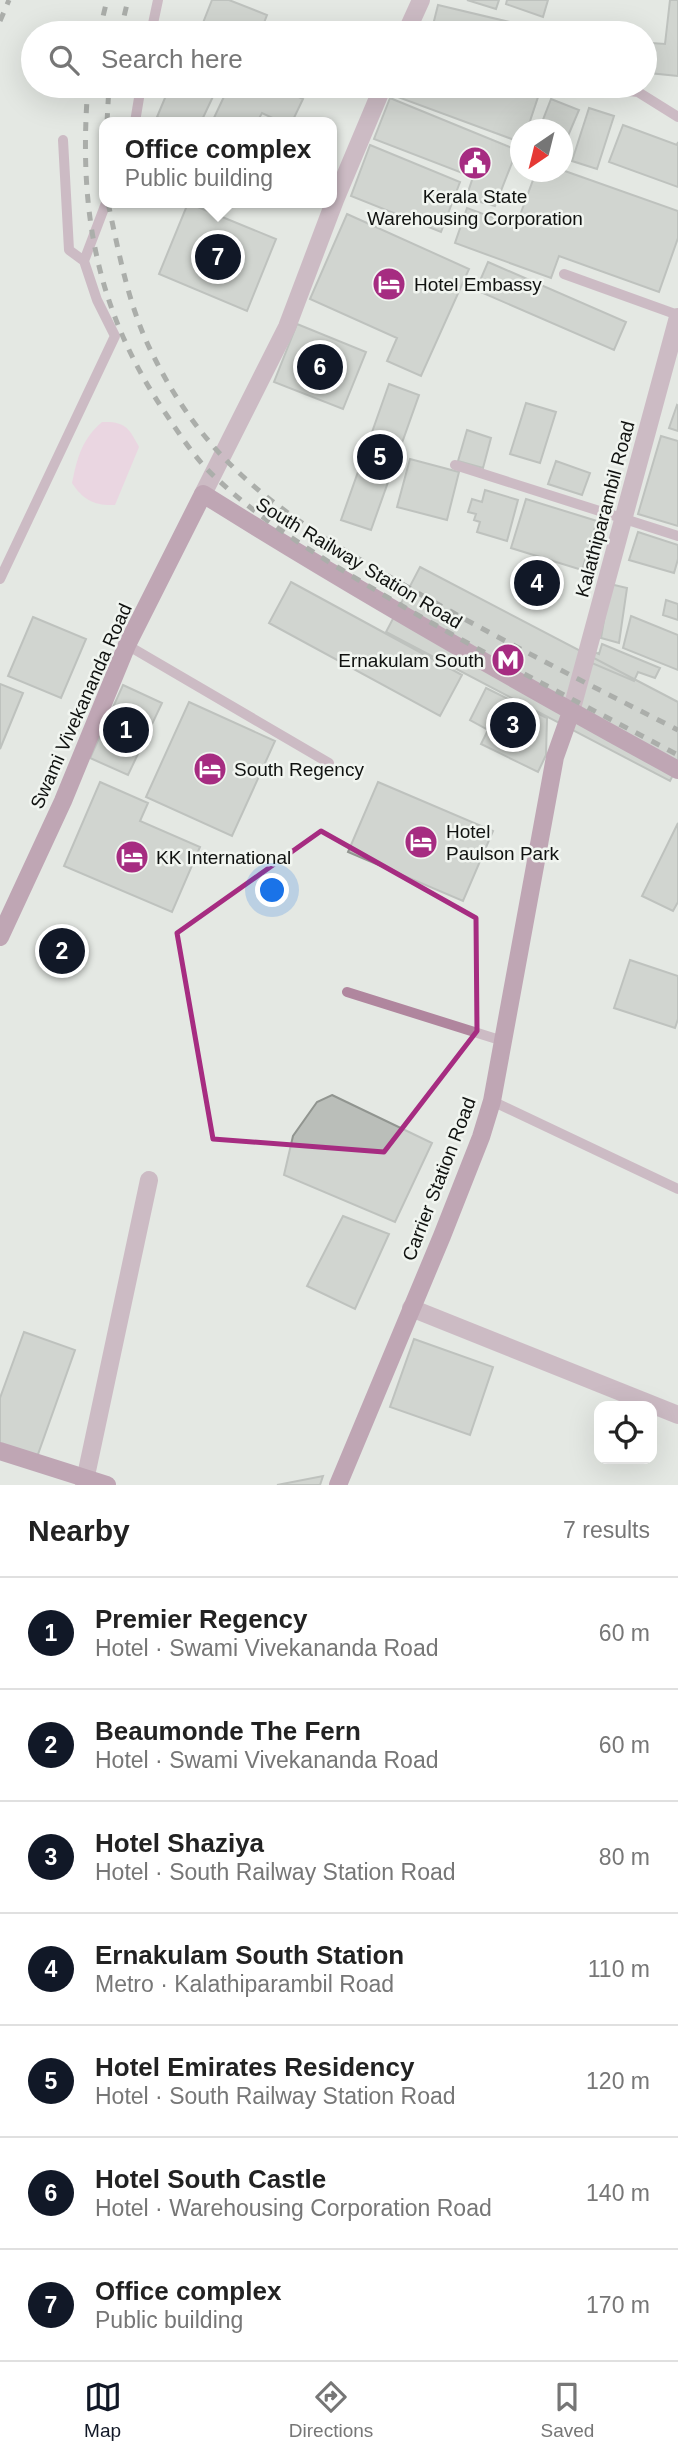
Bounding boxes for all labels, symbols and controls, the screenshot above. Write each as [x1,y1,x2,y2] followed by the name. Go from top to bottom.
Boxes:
[21,21,657,98] search box
[45,41,83,79] icon: search
[101,44,243,74] text: Search here
[99,117,337,208] popup
[510,119,573,182] north arrow
[125,134,311,164] text: Office complex
[456,144,494,182] public building icon: Kerala State Warehousing Corporation
[125,165,273,191] text: Public building
[367,186,583,229] place label: Kerala State Warehousing Corporation
[195,231,241,283] pin: 7
[370,265,408,303] hotel icon: Hotel Embassy
[414,274,542,295] place label: Hotel Embassy
[297,341,343,393] pin: 6
[571,419,639,599] street label: Kalathiparambil Road
[357,431,403,483] pin: 5
[252,493,466,633] street label: South Railway Station Road
[514,557,560,609] pin: 4
[26,600,136,812] street label: Swami Vivekananda Road
[489,641,527,679] metro station icon: Ernakulam South
[338,650,484,671] place label: Ernakulam South
[490,699,536,751] pin: 3
[103,704,149,756] pin: 1
[191,750,229,788] hotel icon: South Regency
[234,759,364,780] place label: South Regency
[446,821,560,864] place label: Hotel Paulson Park
[402,823,440,861] hotel icon: Hotel Paulson Park
[113,838,151,876] hotel icon: KK International
[156,847,291,868] place label: KK International
[255,873,289,907] your location
[39,925,85,977] pin: 2
[398,1094,480,1264] street label: Carrier Station Road
[594,1401,657,1464] map controls
[594,1401,657,1464] button: locate
[28,1514,130,1547] text: Nearby
[563,1517,650,1543] text: 7 results
[95,1604,307,1634] text: Premier Regency
[45,1620,57,1646] text: 1
[599,1620,650,1646] text: 60 m
[95,1635,438,1661] text: Hotel · Swami Vivekananda Road
[95,1716,361,1746] text: Beaumonde The Fern
[45,1732,57,1758] text: 2
[599,1732,650,1758] text: 60 m
[95,1747,438,1773] text: Hotel · Swami Vivekananda Road
[95,1828,264,1858] text: Hotel Shaziya
[45,1844,57,1870] text: 3
[599,1844,650,1870] text: 80 m
[95,1859,456,1885] text: Hotel · South Railway Station Road
[95,1940,404,1970] text: Ernakulam South Station
[45,1956,57,1982] text: 4
[588,1956,650,1982] text: 110 m
[95,1971,394,1997] text: Metro · Kalathiparambil Road
[95,2052,414,2082] text: Hotel Emirates Residency
[45,2068,57,2094] text: 5
[586,2068,650,2094] text: 120 m
[95,2083,456,2109] text: Hotel · South Railway Station Road
[95,2164,326,2194] text: Hotel South Castle
[45,2180,57,2206] text: 6
[586,2180,650,2206] text: 140 m
[95,2195,492,2221] text: Hotel · Warehousing Corporation Road
[95,2276,281,2306] text: Office complex
[45,2292,57,2318] text: 7
[586,2292,650,2318] text: 170 m
[95,2307,243,2333] text: Public building
[84,2378,122,2442] tab: Map
[289,2378,373,2442] tab: Directions
[540,2378,594,2442] tab: Saved

